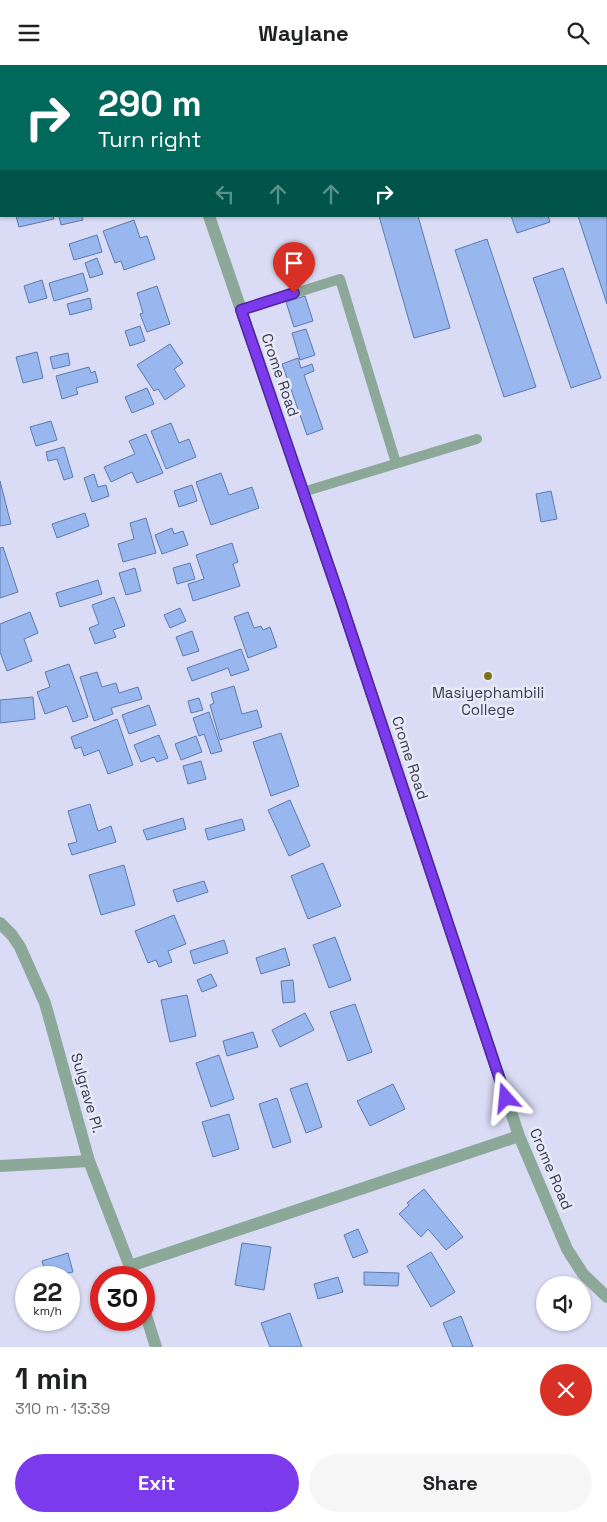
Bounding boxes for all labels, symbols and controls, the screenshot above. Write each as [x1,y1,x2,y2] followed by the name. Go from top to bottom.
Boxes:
[15,19,43,47] icon: menu
[258,19,349,47] text: Waylane
[564,19,592,47] icon: search
[98,82,202,126] text: 290 m
[15,85,80,150] icon: right
[98,125,201,153] text: Turn right
[211,180,239,208] icon: left
[264,180,292,208] icon: ahead
[317,180,345,208] icon: ahead
[370,180,398,208] icon: right
[273,242,315,293] pin
[280,249,308,277] icon: arrive
[257,331,304,419] street label: Crome Road
[482,670,494,682] marker: Masiyephambili College
[432,683,544,719] place label: Masiyephambili College
[388,714,433,802] street label: Crome Road
[67,1051,108,1135] street label: Sulgrave Pl.
[479,1071,531,1123] position arrow
[526,1125,577,1212] street label: Crome Road
[90,1266,155,1331] speed limit sign: 30
[33,1276,62,1308] text: 22
[536,1276,591,1331] map controls
[536,1276,591,1331] button: sound
[33,1303,62,1319] text: km/h
[15,1359,88,1398] text: 1 min
[540,1364,592,1416] button: close
[15,1398,110,1419] text: 310 m · 13:39
[15,1454,299,1512] button: Exit
[309,1454,592,1512] button: Share

